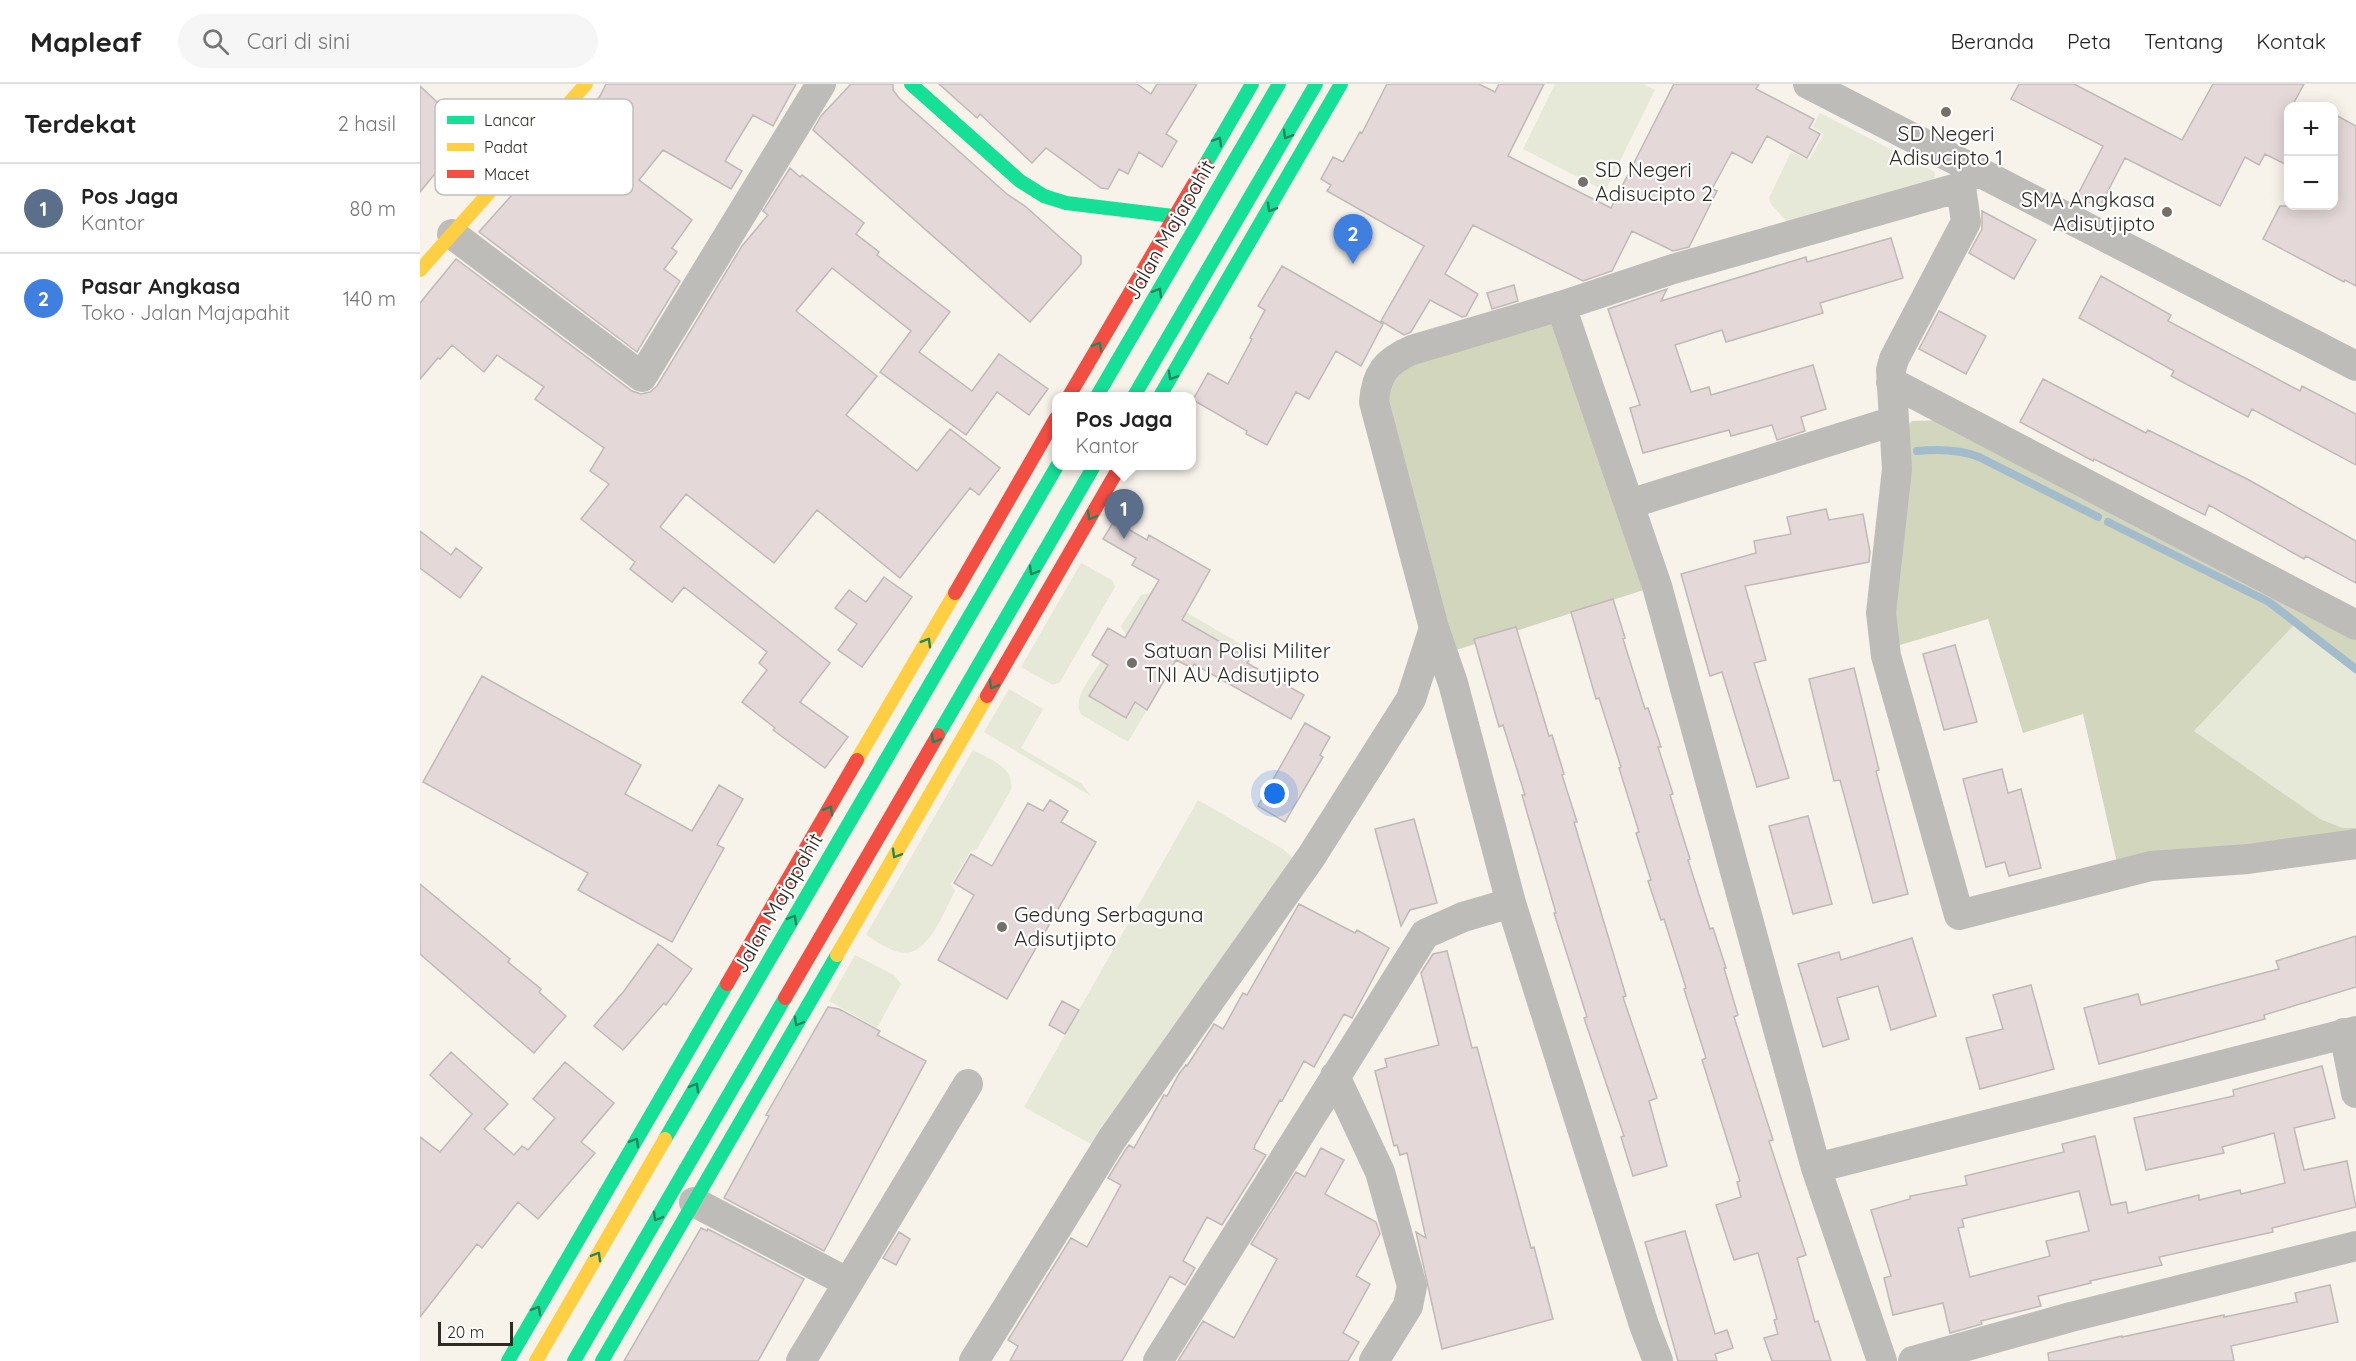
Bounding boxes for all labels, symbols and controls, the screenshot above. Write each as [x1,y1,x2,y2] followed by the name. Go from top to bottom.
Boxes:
[178,14,598,68] search box
[30,24,142,59] text: Mapleaf
[199,25,232,58] icon: search
[247,27,350,55] text: Cari di sini
[1950,28,2034,54] text: Beranda
[2067,28,2111,54] text: Peta
[2144,28,2223,54] text: Tentang
[2256,28,2326,54] text: Kontak
[435,99,633,195] legend
[2284,102,2338,210] map controls
[2284,102,2338,156] button: +
[1939,105,1953,119] marker: SD Negeri Adisucipto 1
[24,107,137,140] text: Terdekat
[484,110,536,130] text: Lancar
[338,111,396,136] text: 2 hasil
[1889,120,2003,170] place label: SD Negeri Adisucipto 1
[1282,128,1294,139] one-way arrow
[484,137,528,157] text: Padat
[1210,137,1222,147] one-way arrow
[1118,155,1220,304] street label: Jalan Majapahit
[1595,156,1713,206] place label: SD Negeri Adisucipto 2
[2284,156,2338,210] button: −
[484,164,530,184] text: Macet
[1576,175,1590,189] marker: SD Negeri Adisucipto 2
[81,182,178,210] text: Pos Jaga
[2021,186,2155,236] place label: SMA Angkasa Adisutjipto
[40,196,47,221] text: 1
[350,196,396,221] text: 80 m
[1266,202,1278,212] one-way arrow
[2160,205,2174,219] marker: SMA Angkasa Adisutjipto
[81,210,145,235] text: Kantor
[1334,214,1372,264] pin: 2
[81,272,240,300] text: Pasar Angkasa
[38,286,49,311] text: 2
[343,286,396,311] text: 140 m
[1151,287,1162,298] one-way arrow
[81,300,290,325] text: Toko · Jalan Majapahit
[1091,342,1102,352] one-way arrow
[1168,370,1179,380] one-way arrow
[1052,392,1196,470] popup
[1075,405,1173,433] text: Pos Jaga
[1075,433,1139,458] text: Kantor
[1104,490,1144,539] pin: 1
[1087,510,1098,520] one-way arrow
[1029,565,1040,575] one-way arrow
[920,637,931,648] one-way arrow
[1144,637,1331,687] place label: Satuan Polisi Militer TNI AU Adisutjipto
[1125,656,1139,670] marker: Satuan Polisi Militer TNI AU Adisutjipto
[989,679,1001,689] one-way arrow
[930,733,942,743] one-way arrow
[1260,779,1289,808] your location
[821,806,833,816] one-way arrow
[726,828,828,977] street label: Jalan Majapahit
[892,848,903,858] one-way arrow
[1014,901,1203,951] place label: Gedung Serbaguna Adisutjipto
[786,915,797,925] one-way arrow
[995,920,1009,934] marker: Gedung Serbaguna Adisutjipto
[793,1016,805,1026] one-way arrow
[688,1083,700,1093] one-way arrow
[628,1138,640,1148] one-way arrow
[653,1211,664,1221] one-way arrow
[590,1252,602,1262] one-way arrow
[530,1306,542,1317] one-way arrow
[438,1319,513,1346] scale bar
[447,1322,484,1342] text: 20 m

